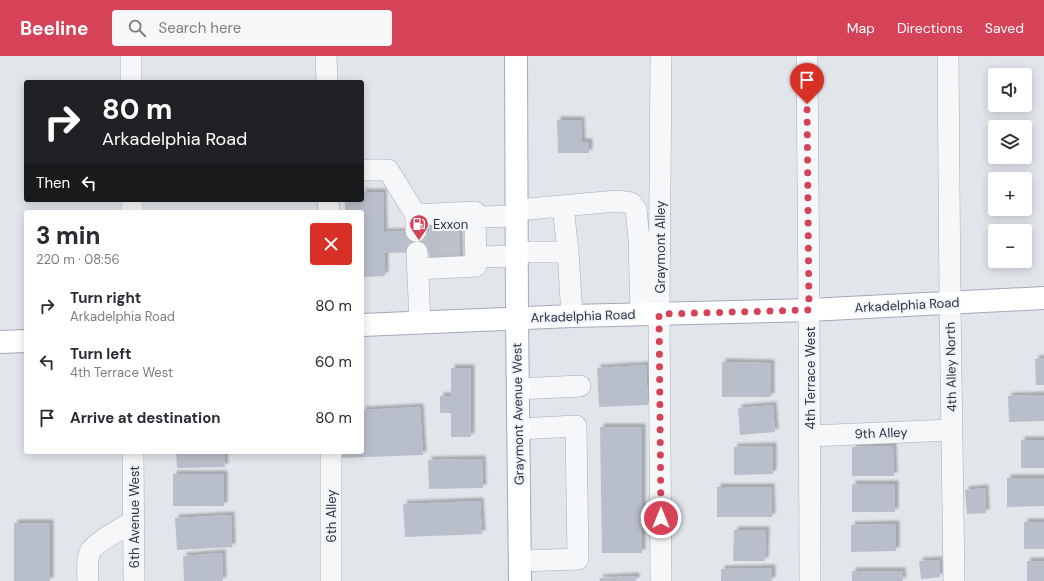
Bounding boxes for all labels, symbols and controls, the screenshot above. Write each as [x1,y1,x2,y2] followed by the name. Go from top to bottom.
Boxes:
[112,10,392,46] search box
[20,16,88,41] text: Beeline
[126,17,148,39] icon: search
[158,18,241,38] text: Search here
[847,19,875,37] text: Map
[897,19,963,37] text: Directions
[985,19,1024,37] text: Saved
[790,63,824,104] pin
[988,68,1032,268] map controls
[988,68,1032,112] button: sound
[796,69,818,91] icon: arrive
[102,91,172,128] text: 80 m
[36,96,88,148] icon: right
[988,120,1032,164] button: layers
[102,127,247,151] text: Arkadelphia Road
[78,172,100,194] icon: left
[988,172,1032,216] button: +
[36,173,70,193] text: Then
[652,201,669,293] street label: Graymont Alley
[408,213,430,241] fuel station icon: Exxon
[433,216,468,233] place label: Exxon
[36,220,100,251] text: 3 min
[310,223,352,265] button: close
[988,224,1032,268] button: −
[36,251,120,268] text: 220 m · 08:56
[70,288,141,308] text: Turn right
[854,294,960,316] street label: Arkadelphia Road
[36,295,58,317] icon: right
[315,296,352,316] text: 80 m
[530,306,636,326] street label: Arkadelphia Road
[70,308,175,325] text: Arkadelphia Road
[942,322,960,412] street label: 4th Alley North
[802,326,819,430] street label: 4th Terrace West
[508,343,528,485] street label: Graymont Avenue West
[70,344,131,364] text: Turn left
[36,351,58,373] icon: left
[315,352,352,372] text: 60 m
[70,364,173,381] text: 4th Terrace West
[36,407,58,429] icon: arrive
[70,408,221,428] text: Arrive at destination
[315,408,352,428] text: 80 m
[854,424,908,442] street label: 9th Alley
[126,466,143,568] street label: 6th Avenue West
[323,490,340,542] street label: 6th Alley
[640,497,682,539] position arrow

